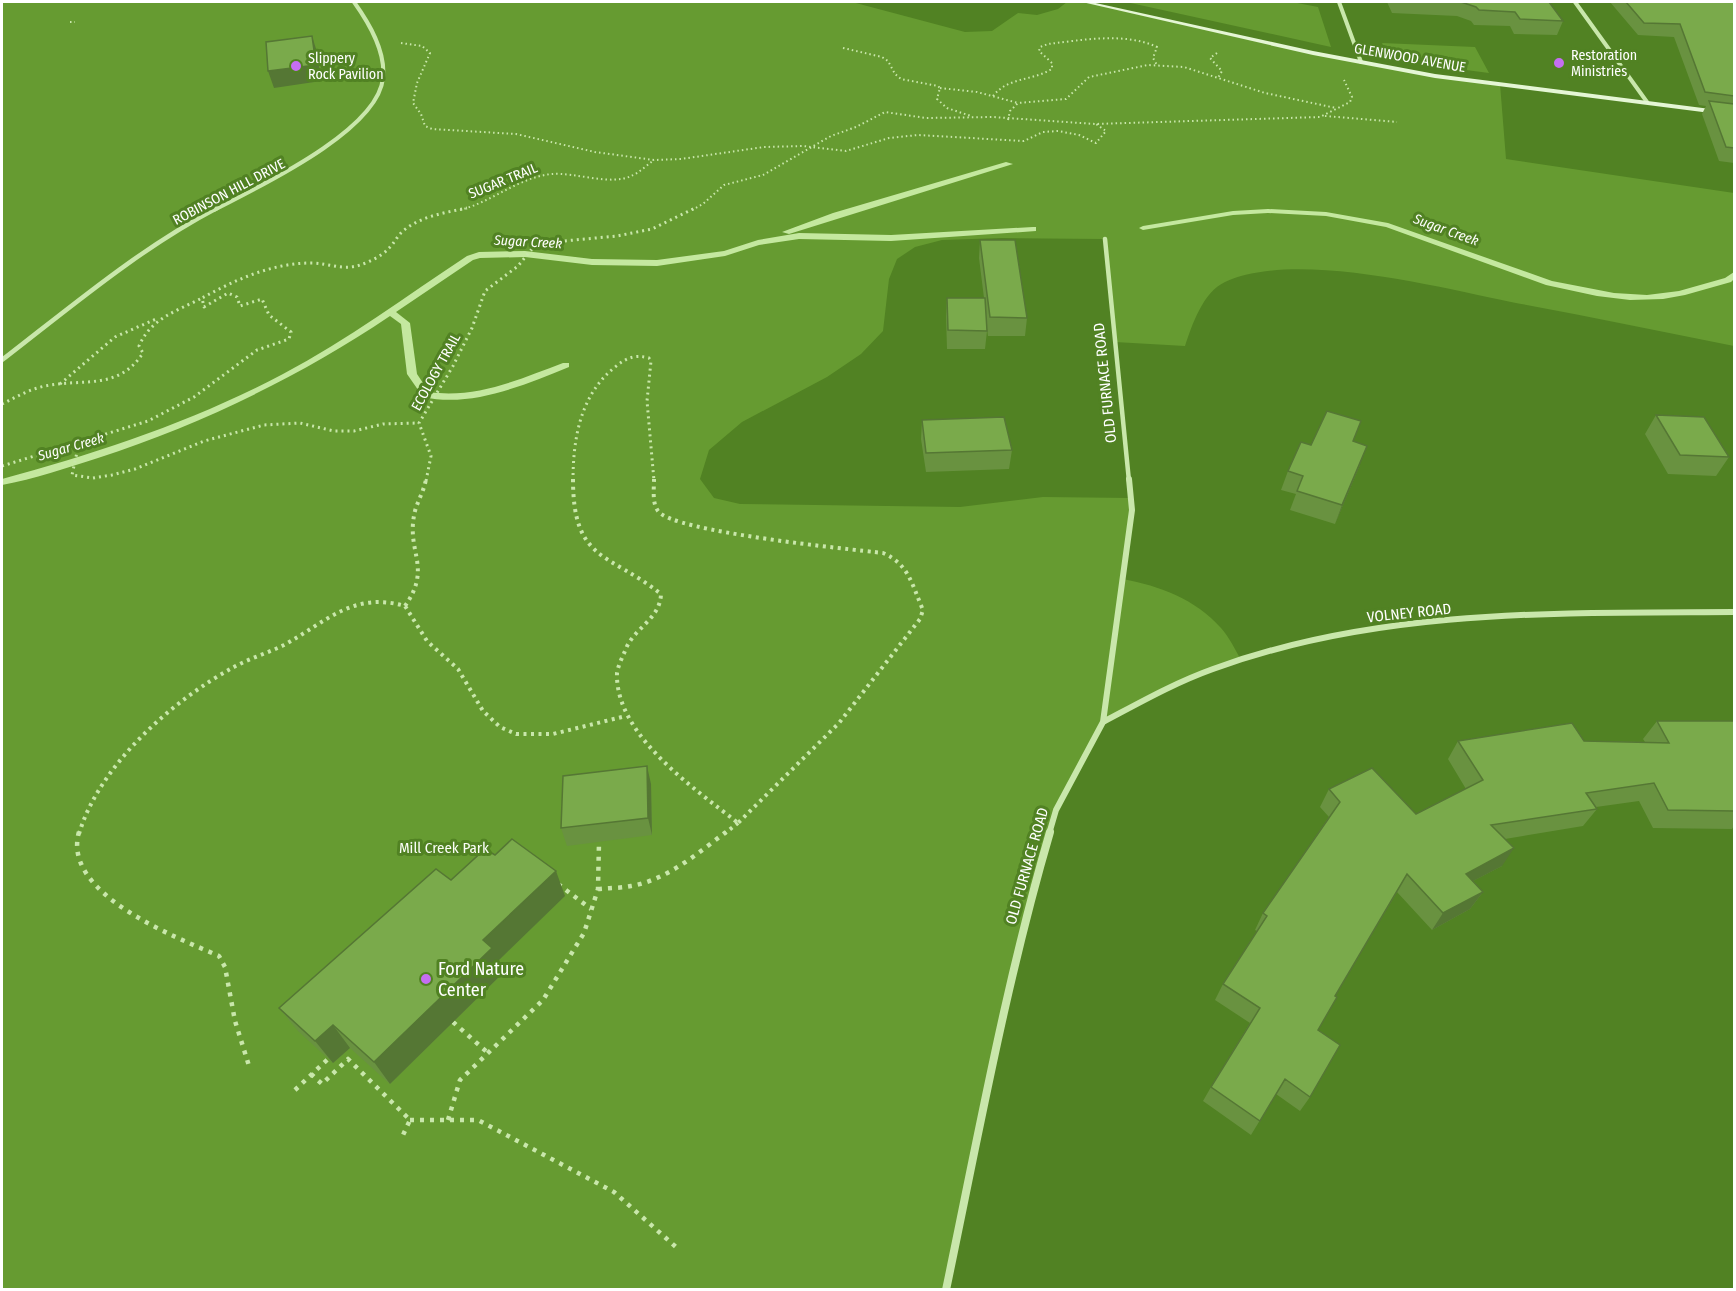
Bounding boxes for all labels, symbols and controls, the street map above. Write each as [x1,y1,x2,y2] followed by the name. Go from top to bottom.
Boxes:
[1353,40,1468,76] street label: GLENWOOD AVENUE
[1571,47,1637,80] place label: Restoration Ministries
[308,50,384,83] place label: Slippery Rock Pavilion
[1552,56,1566,70] marker: Restoration Ministries
[289,59,303,73] marker: Slippery Rock Pavilion
[170,155,288,229] street label: ROBINSON HILL DRIVE
[466,159,540,203] street label: SUGAR TRAIL
[1410,210,1481,250] water label: Sugar Creek
[492,232,563,252] water label: Sugar Creek
[1090,322,1120,444] street label: OLD FURNACE ROAD
[408,330,464,414] street label: ECOLOGY TRAIL
[35,429,106,465] water label: Sugar Creek
[1366,600,1452,626] street label: VOLNEY ROAD
[1002,805,1052,927] street label: OLD FURNACE ROAD
[399,839,489,857] park label: Mill Creek Park
[438,958,524,1001] place label: Ford Nature Center
[419,972,433,986] marker: Ford Nature Center

